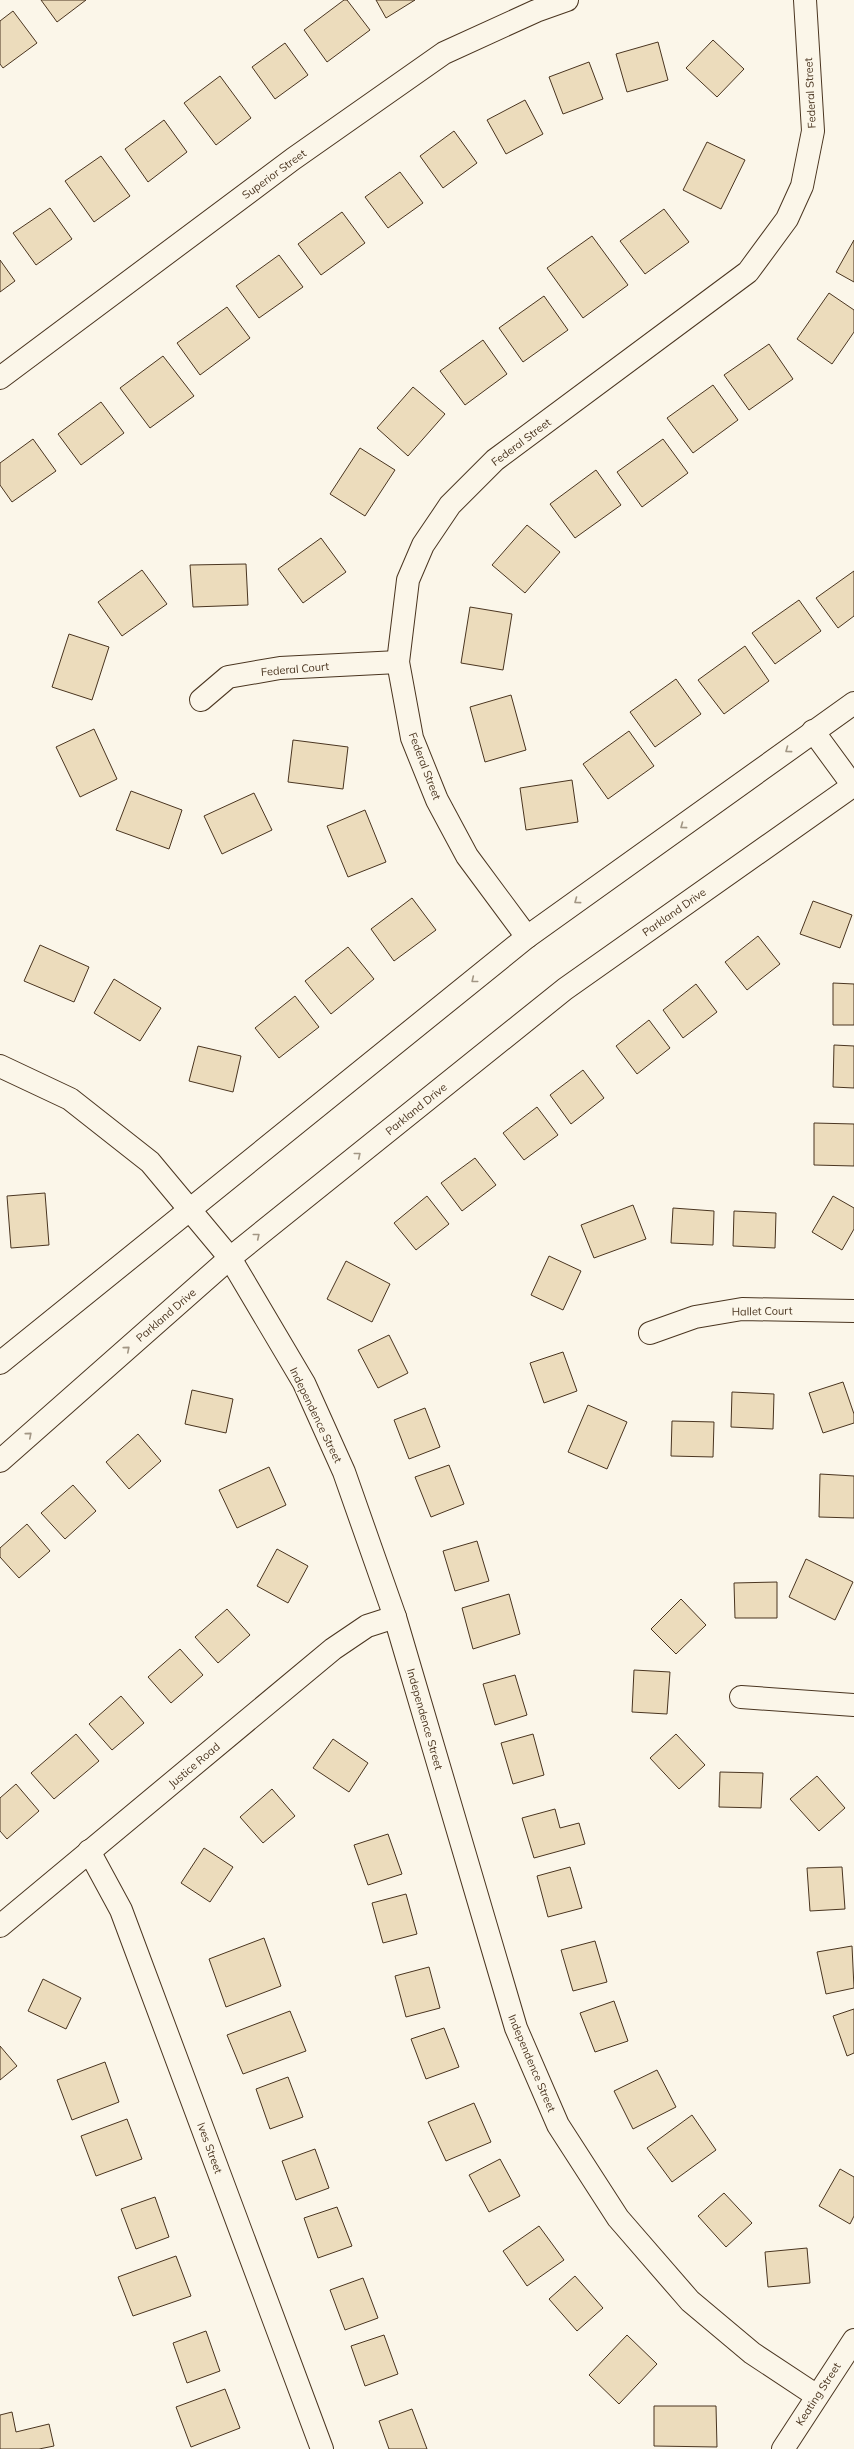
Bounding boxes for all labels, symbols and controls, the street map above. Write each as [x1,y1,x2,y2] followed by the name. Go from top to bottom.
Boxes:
[801,57,819,129] street label: Federal Street
[239,146,309,202] street label: Superior Street
[488,415,554,469] street label: Federal Street
[260,659,330,679] street label: Federal Court
[406,730,444,802] street label: Federal Street
[785,745,792,752] one-way arrow
[680,821,687,828] one-way arrow
[639,885,709,939] street label: Parkland Drive
[574,897,581,904] one-way arrow
[471,976,478,983] one-way arrow
[383,1080,450,1138] street label: Parkland Drive
[354,1153,361,1160] one-way arrow
[252,1234,259,1241] one-way arrow
[133,1285,199,1345] street label: Parkland Drive
[731,1303,793,1319] street label: Hallet Court
[122,1346,130,1353] one-way arrow
[287,1365,345,1465] street label: Independence Street
[25,1432,32,1439] one-way arrow
[404,1667,446,1771] street label: Independence Street
[165,1739,223,1791] street label: Justice Road
[505,2012,559,2114] street label: Independence Street
[194,2121,226,2176] street label: Ives Street
[792,2360,844,2428] street label: Keating Street

